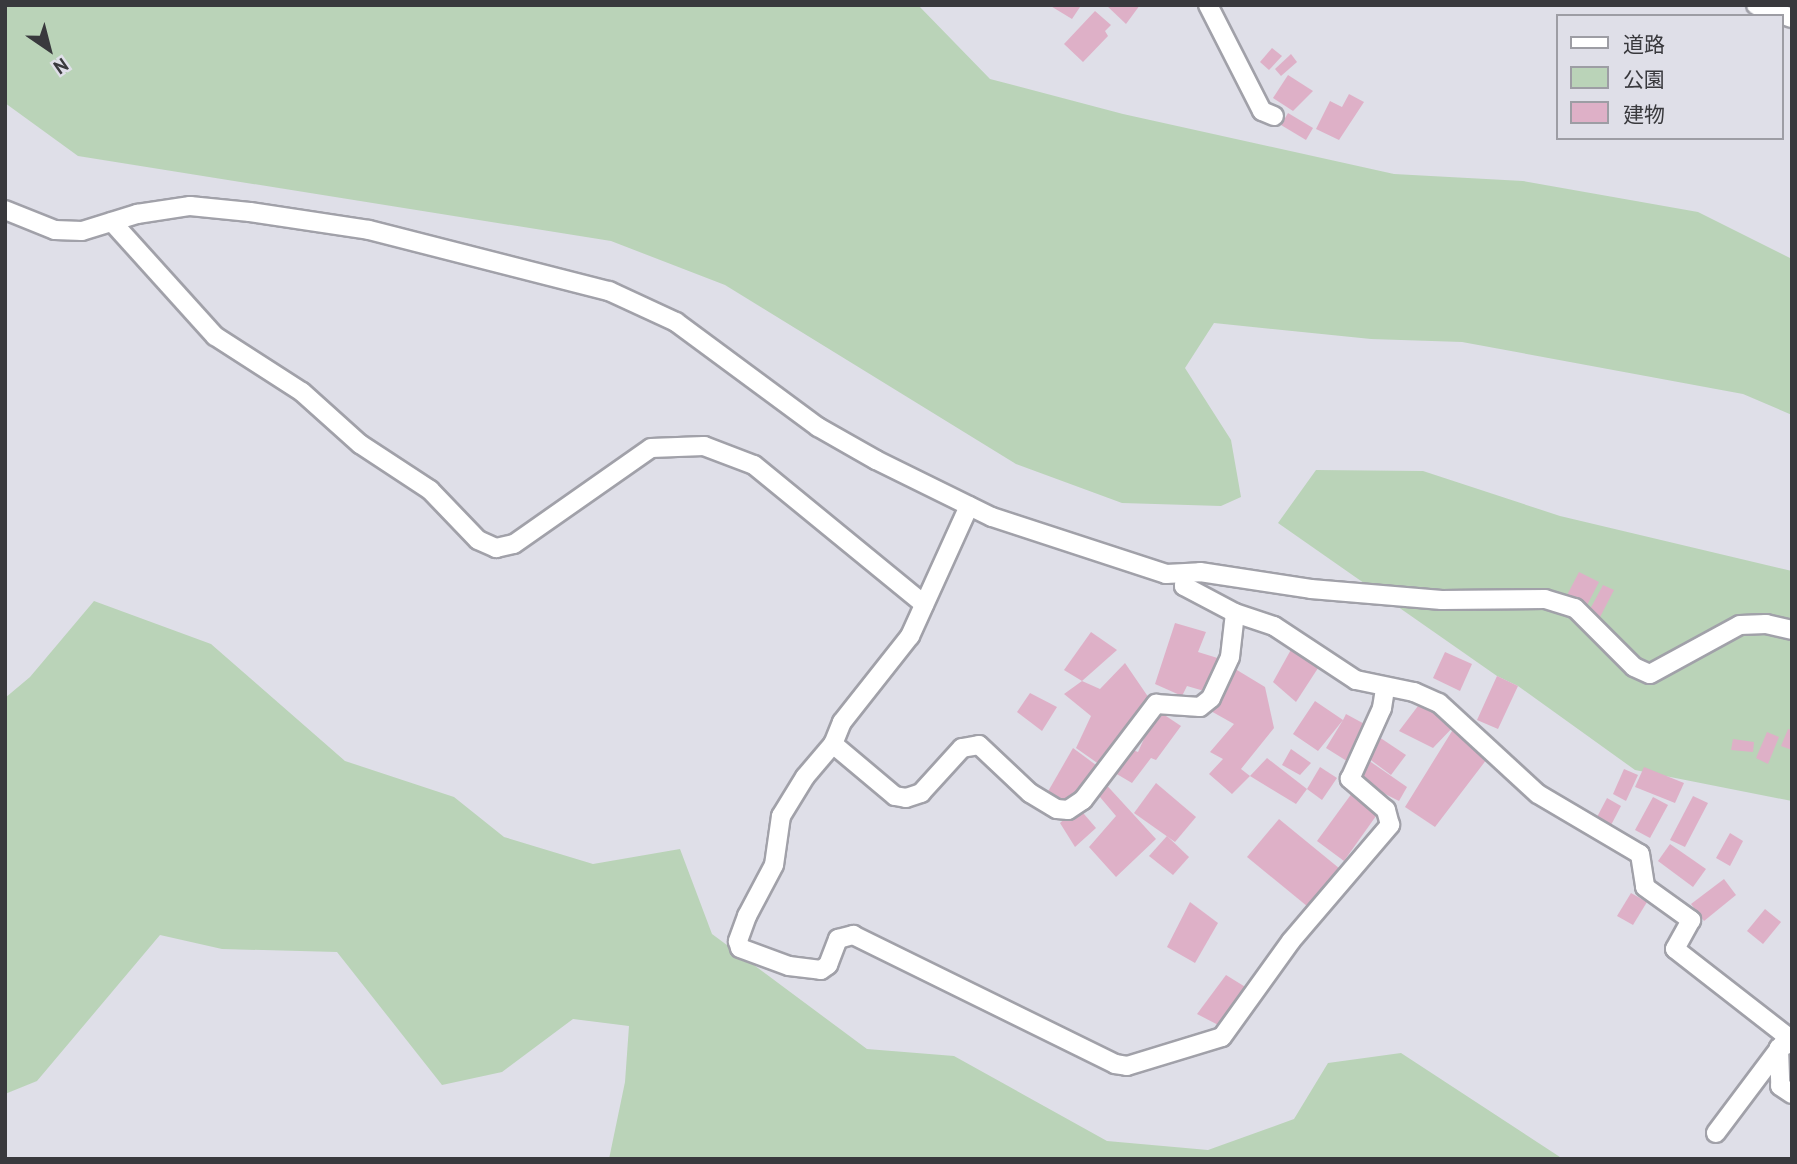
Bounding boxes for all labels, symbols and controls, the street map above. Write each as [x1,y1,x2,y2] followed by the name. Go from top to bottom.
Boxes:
[14,14,84,84] north arrow
[1556,14,1783,140] legend
[1623,31,1665,58] text: 道路
[49,53,73,80] text: N
[1623,66,1665,93] text: 公園
[1623,101,1665,128] text: 建物

